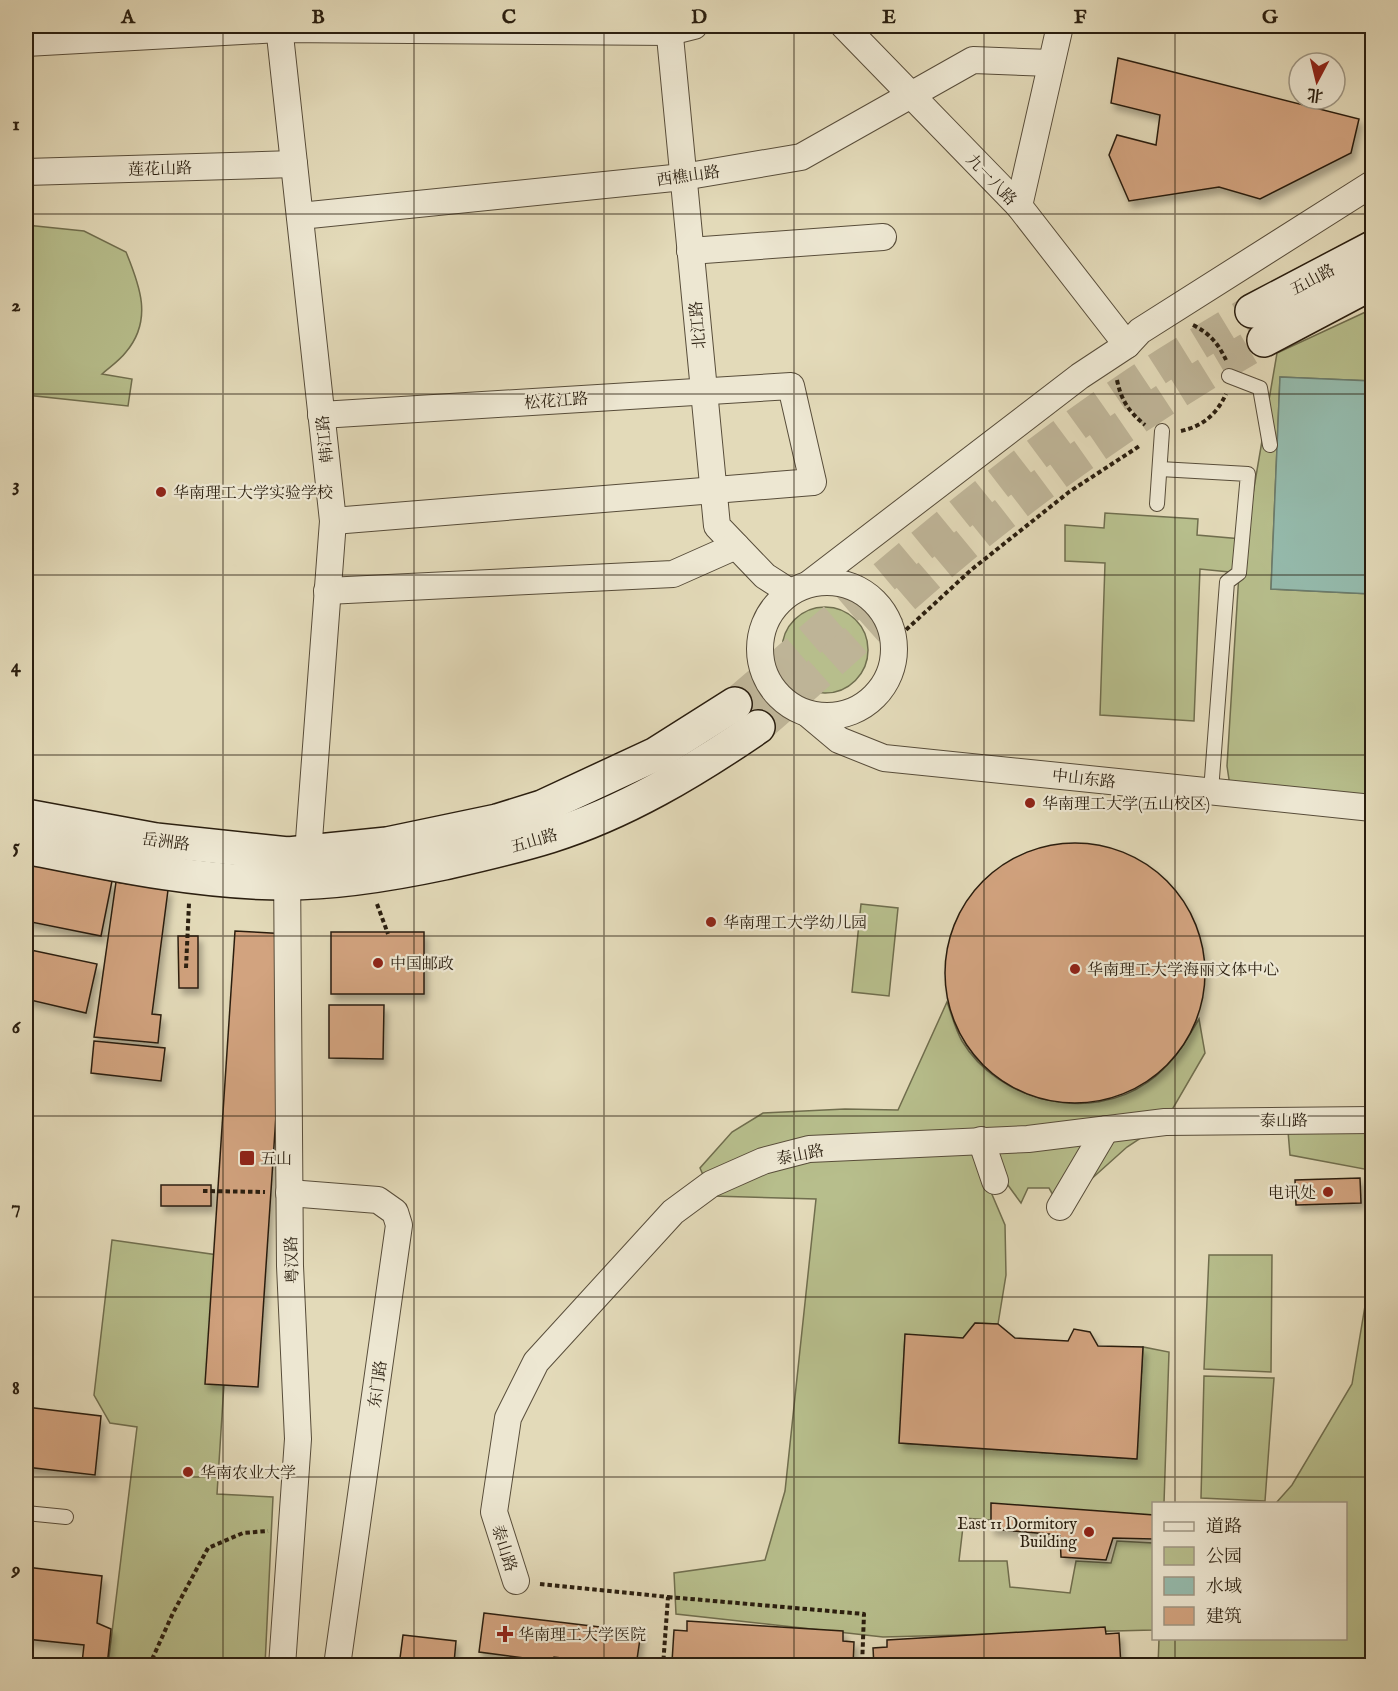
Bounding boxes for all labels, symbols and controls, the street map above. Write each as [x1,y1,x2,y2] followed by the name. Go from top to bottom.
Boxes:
[120,5,136,30] text: A
[311,5,325,30] text: B
[502,5,516,30] text: C
[691,5,707,30] text: D
[882,5,896,30] text: E
[1074,5,1087,30] text: F
[1262,5,1279,30] text: G
[1287,51,1347,111] north arrow
[1306,83,1325,105] text: 北
[12,112,20,137] text: 1
[961,150,1020,210] street label: 九一八路
[128,159,192,181] street label: 莲花山路
[655,163,721,191] street label: 西樵山路
[1287,261,1339,301] street label: 五山路
[11,293,21,318] text: 2
[687,300,711,350] street label: 北江路
[524,390,589,414] street label: 松花江路
[314,414,338,464] street label: 韩江路
[12,473,20,498] text: 3
[173,484,333,504] place label: 华南理工大学实验学校
[154,485,168,499] marker: 华南理工大学实验学校
[11,654,22,679] text: 4
[1051,767,1117,793] street label: 中山东路
[1042,795,1210,815] place label: 华南理工大学(五山校区)
[1023,796,1037,810] marker: 华南理工大学(五山校区)
[509,826,560,858] street label: 五山路
[141,830,191,856] street label: 岳洲路
[12,834,20,859] text: 5
[723,914,867,934] place label: 华南理工大学幼儿园
[704,915,718,929] marker: 华南理工大学幼儿园
[390,955,454,975] place label: 中国邮政
[371,956,385,970] marker: 中国邮政
[1087,961,1279,981] place label: 华南理工大学海丽文体中心
[1068,962,1082,976] marker: 华南理工大学海丽文体中心
[12,1015,22,1040] text: 6
[1260,1112,1308,1132] street label: 泰山路
[775,1142,826,1170] street label: 泰山路
[238,1149,256,1167] marker: 五山
[260,1150,292,1170] place label: 五山
[1268,1184,1316,1204] place label: 电讯处
[1321,1185,1335,1199] marker: 电讯处
[11,1195,21,1220] text: 7
[282,1236,304,1284] street label: 粤汉路
[366,1359,392,1409] street label: 东门路
[12,1376,20,1401] text: 8
[200,1464,296,1484] place label: 华南农业大学
[181,1465,195,1479] marker: 华南农业大学
[1152,1502,1347,1640] legend
[957,1515,1077,1553] place label: East 11 Dormitory Building
[1206,1516,1242,1539] text: 道路
[486,1523,520,1575] street label: 泰山路
[1082,1525,1096,1539] marker: East 11 Dormitory Building
[1206,1546,1242,1569] text: 公园
[11,1557,21,1582] text: 9
[1206,1576,1242,1599] text: 水域
[1206,1606,1242,1629] text: 建筑
[496,1625,514,1643] marker: 华南理工大学医院
[518,1626,646,1646] place label: 华南理工大学医院

